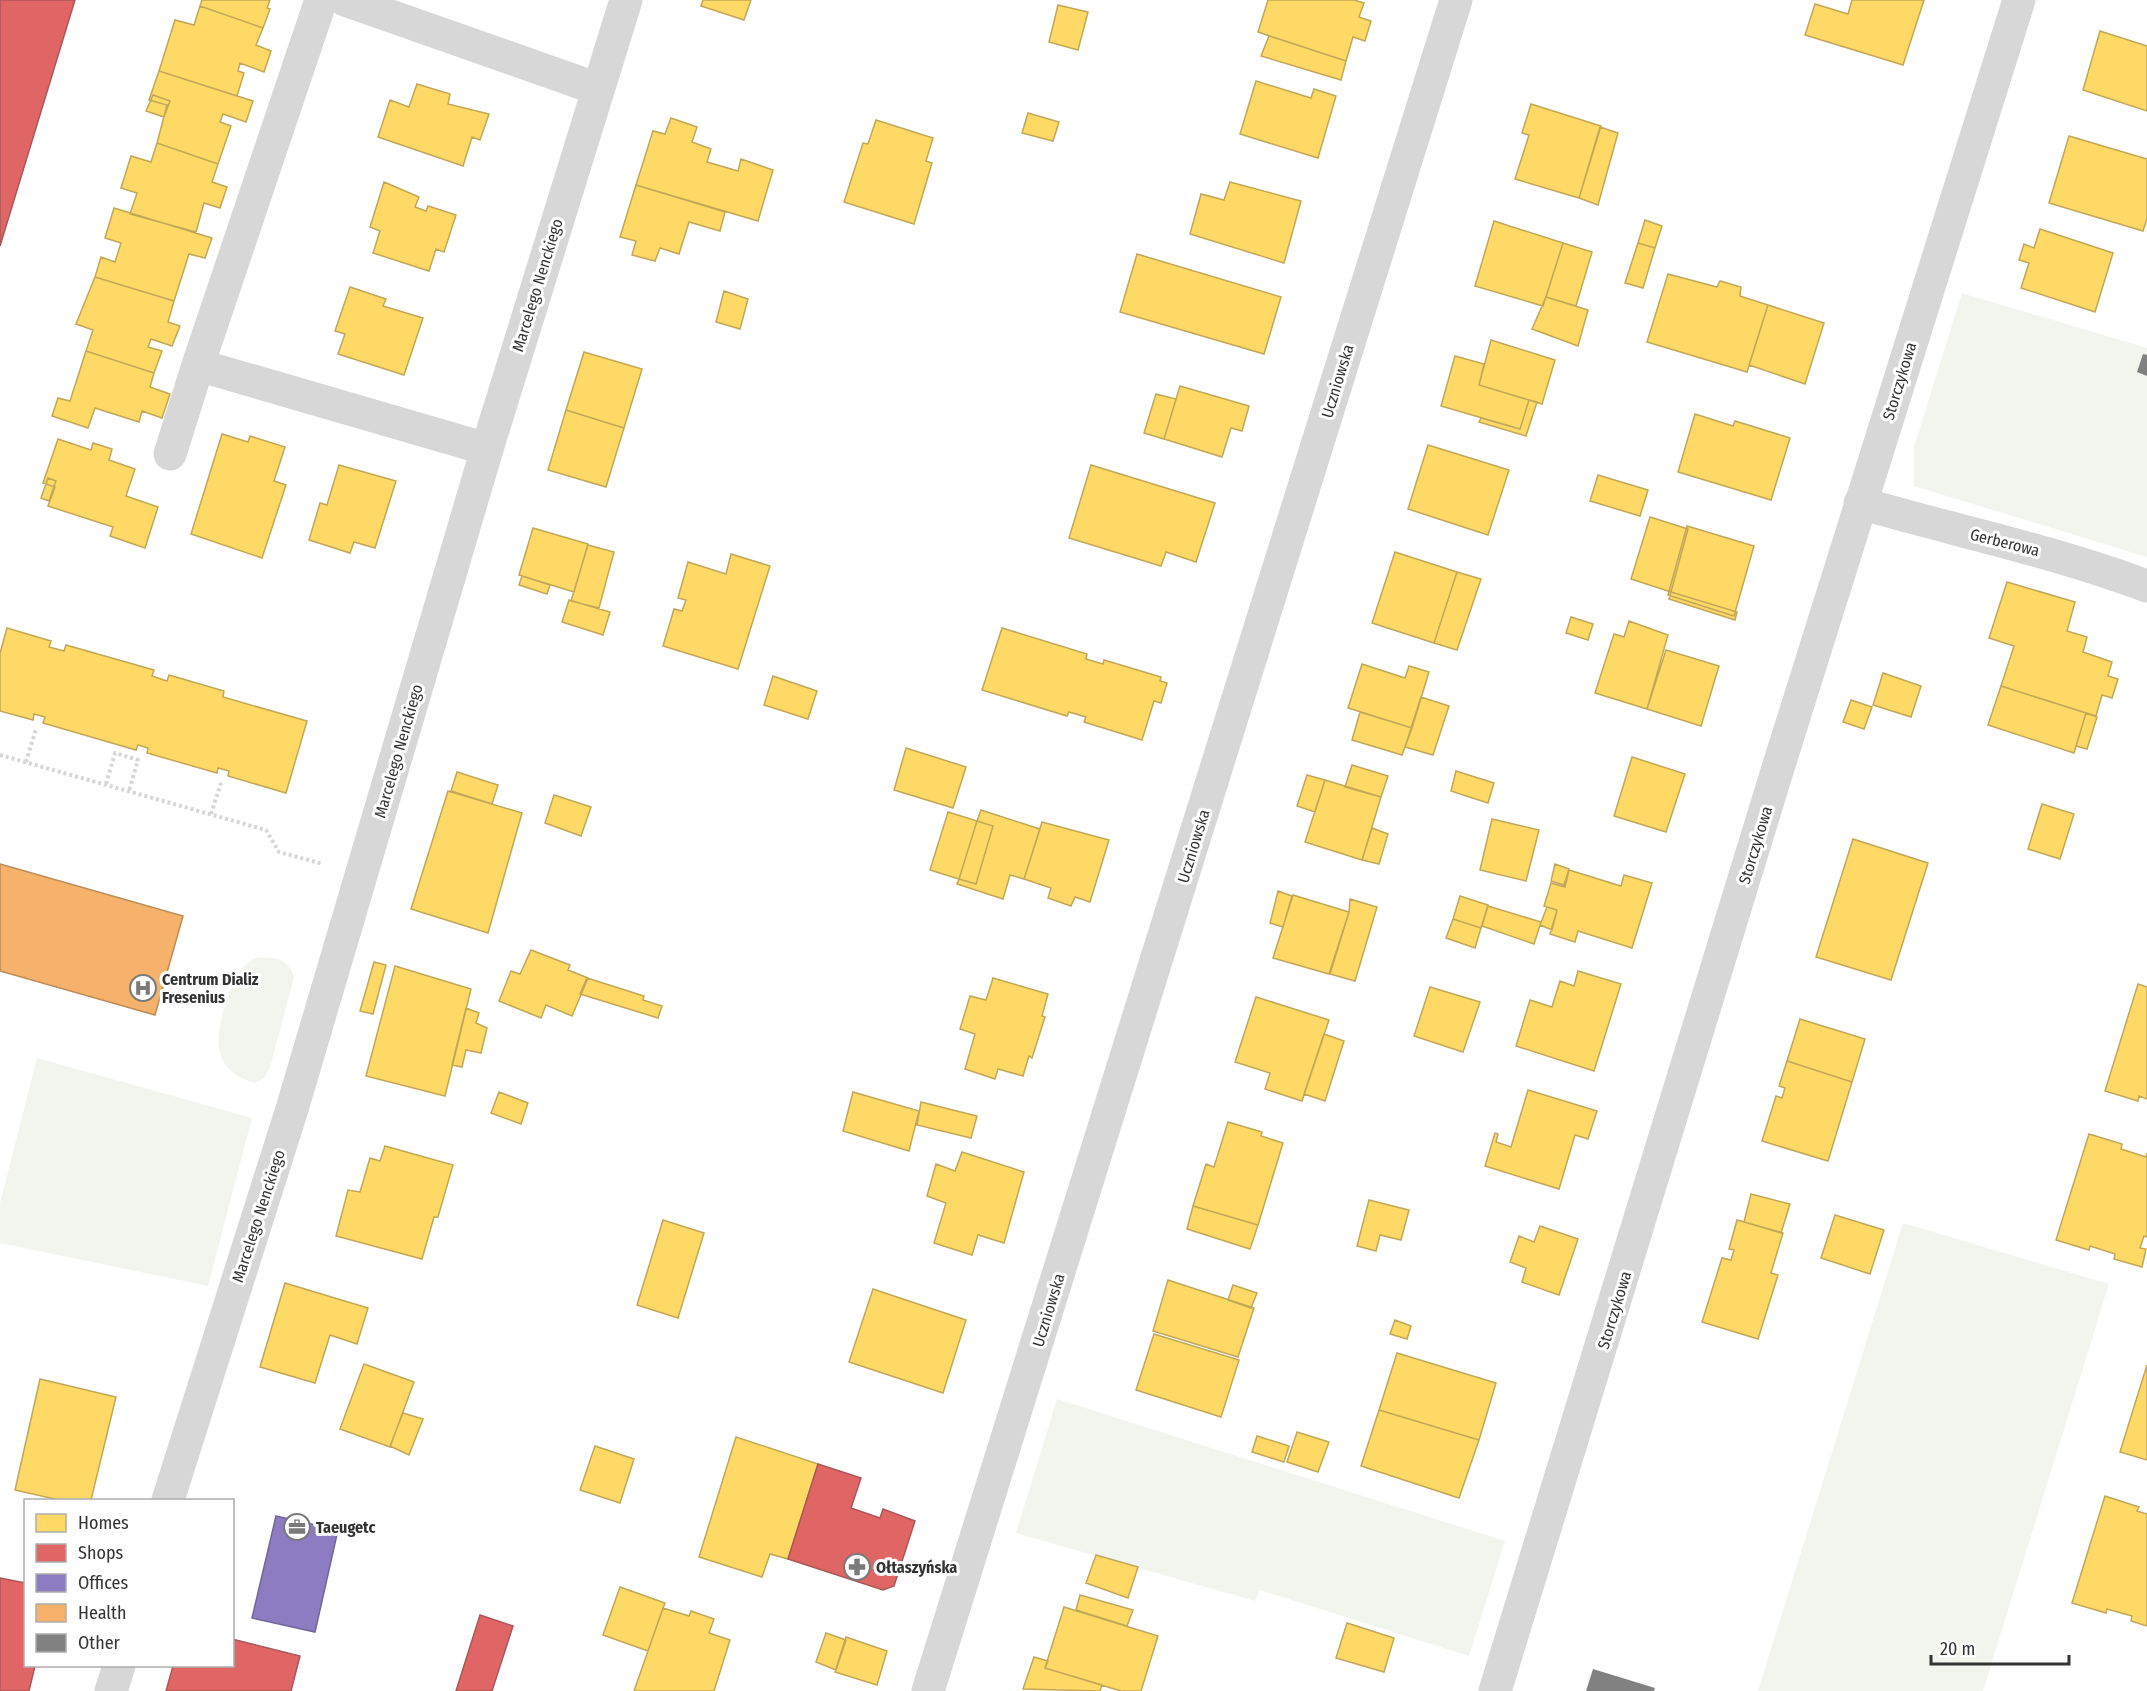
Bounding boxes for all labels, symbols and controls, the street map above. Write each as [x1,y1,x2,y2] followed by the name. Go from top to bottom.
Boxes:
[508,216,567,354] street label: Marcelego Nenckiego
[1879,340,1920,422] street label: Storczykowa
[1317,342,1358,420] street label: Uczniowska
[1968,525,2042,560] street label: Gerberowa
[370,682,427,820] street label: Marcelego Nenckiego
[1735,804,1776,886] street label: Storczykowa
[1173,807,1214,885] street label: Uczniowska
[162,970,259,1007] place label: Centrum Dializ Fresenius
[128,973,158,1003] hospital icon: Centrum Dializ Fresenius
[228,1147,289,1285] street label: Marcelego Nenckiego
[1594,1269,1635,1351] street label: Storczykowa
[1028,1271,1069,1349] street label: Uczniowska
[24,1499,234,1667] legend
[78,1512,129,1534] text: Homes
[282,1512,312,1542] office icon: Taeugetc
[316,1518,375,1537] place label: Taeugetc
[78,1542,123,1564] text: Shops
[842,1552,872,1582] pharmacy icon: Ołtaszyńska
[876,1558,957,1577] place label: Ołtaszyńska
[78,1572,128,1594] text: Offices
[78,1602,126,1624] text: Health
[1931,1628,2069,1666] scale bar
[78,1632,121,1654] text: Other
[1940,1638,1975,1660] text: 20 m

